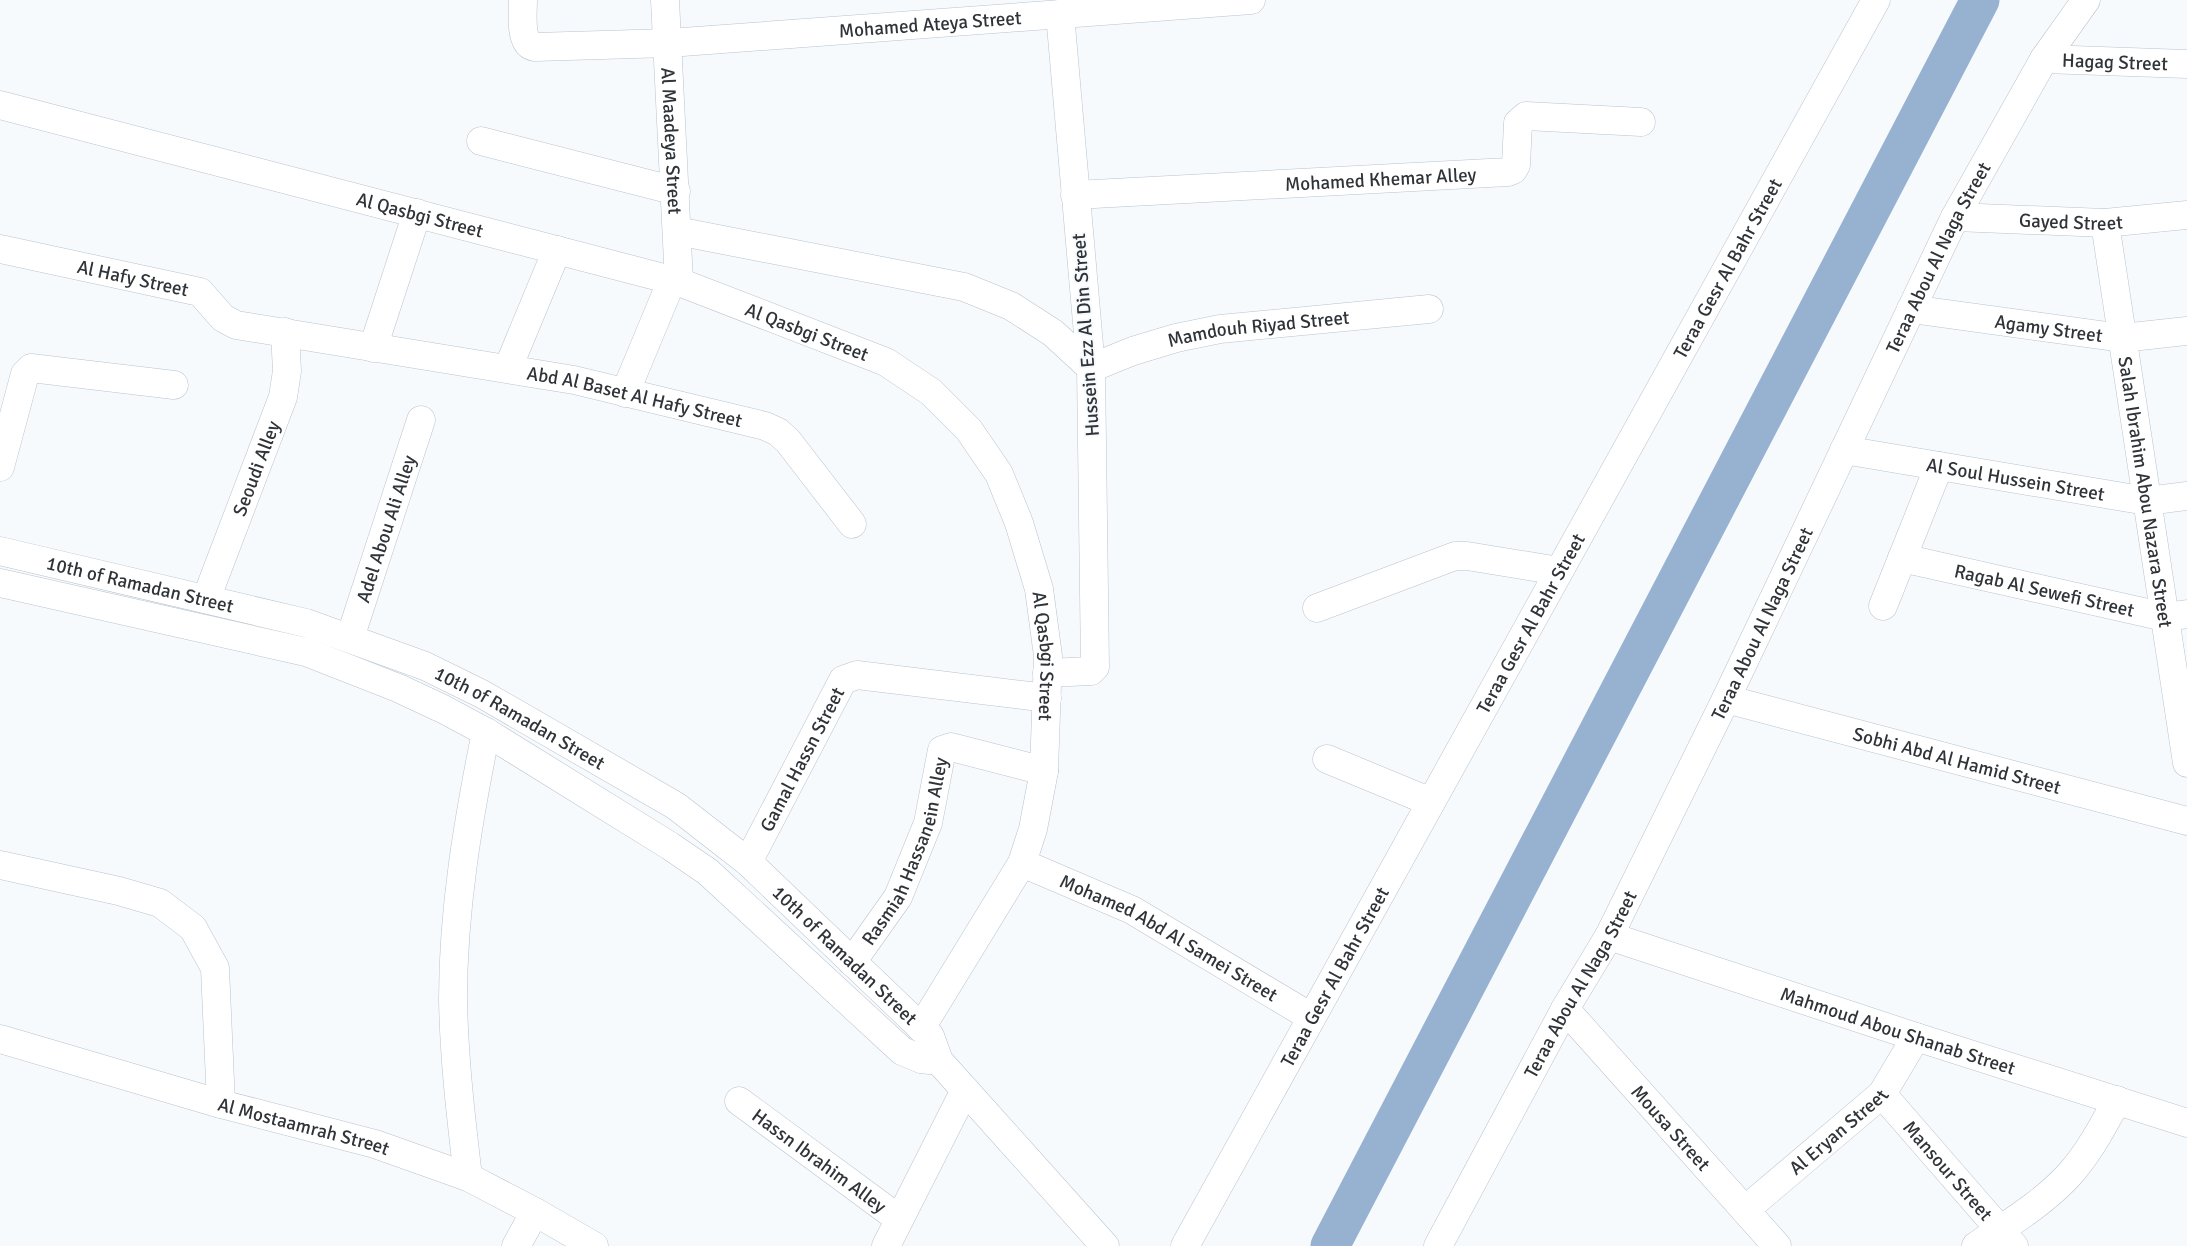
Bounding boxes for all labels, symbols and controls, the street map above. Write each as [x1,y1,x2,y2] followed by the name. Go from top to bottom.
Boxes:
[838,6,1023,43] street label: Mohamed Ateya Street
[2062,49,2169,76] street label: Hagag Street
[655,67,687,215] street label: Al Maadeya Street
[1881,158,1997,358] street label: Teraa Abou Al Naga Street
[1284,163,1477,197] street label: Mohamed Khemar Alley
[1669,174,1788,363] street label: Teraa Gesr Al Bahr Street
[354,187,486,244] street label: Al Qasbgi Street
[2019,209,2124,236] street label: Gayed Street
[1067,232,1105,437] street label: Hussein Ezz Al Din Street
[75,255,191,302] street label: Al Hafy Street
[742,298,872,367] street label: Al Qasbgi Street
[1165,306,1351,353] street label: Mamdouh Riyad Street
[1993,310,2104,348] street label: Agamy Street
[2112,355,2177,630] street label: Salah Ibrahim Abou Nazara Street
[525,362,745,433] street label: Abd Al Baset Al Hafy Street
[228,417,286,520] street label: Seoudi Alley
[351,452,422,606] street label: Adel Abou Ali Alley
[1924,453,2107,507] street label: Al Soul Hussein Street
[1706,523,1819,724] street label: Teraa Abou Al Naga Street
[1472,529,1591,718] street label: Teraa Gesr Al Bahr Street
[44,551,236,619] street label: 10th of Ramadan Street
[1952,559,2137,623] street label: Ragab Al Sewefi Street
[1026,590,1059,722] street label: Al Qasbgi Street
[430,662,609,776] street label: 10th of Ramadan Street
[755,683,850,836] street label: Gamal Hassn Street
[1850,722,2064,800] street label: Sobhi Abd Al Hamid Street
[857,755,953,950] street label: Rasmiah Hassanein Alley
[1056,870,1282,1007] street label: Mohamed Abd Al Samei Street
[767,881,922,1031] street label: 10th of Ramadan Street
[1276,883,1395,1071] street label: Teraa Gesr Al Bahr Street
[1519,887,1643,1082] street label: Teraa Abou Al Naga Street
[1777,982,2018,1081] street label: Mahmoud Abou Shanab Street
[1626,1080,1715,1176] street label: Mousa Street
[1784,1085,1895,1180] street label: Al Eryan Street
[215,1093,393,1161] street label: Al Mostaamrah Street
[747,1104,891,1219] street label: Hassn Ibrahim Alley
[1898,1116,1998,1226] street label: Mansour Street

